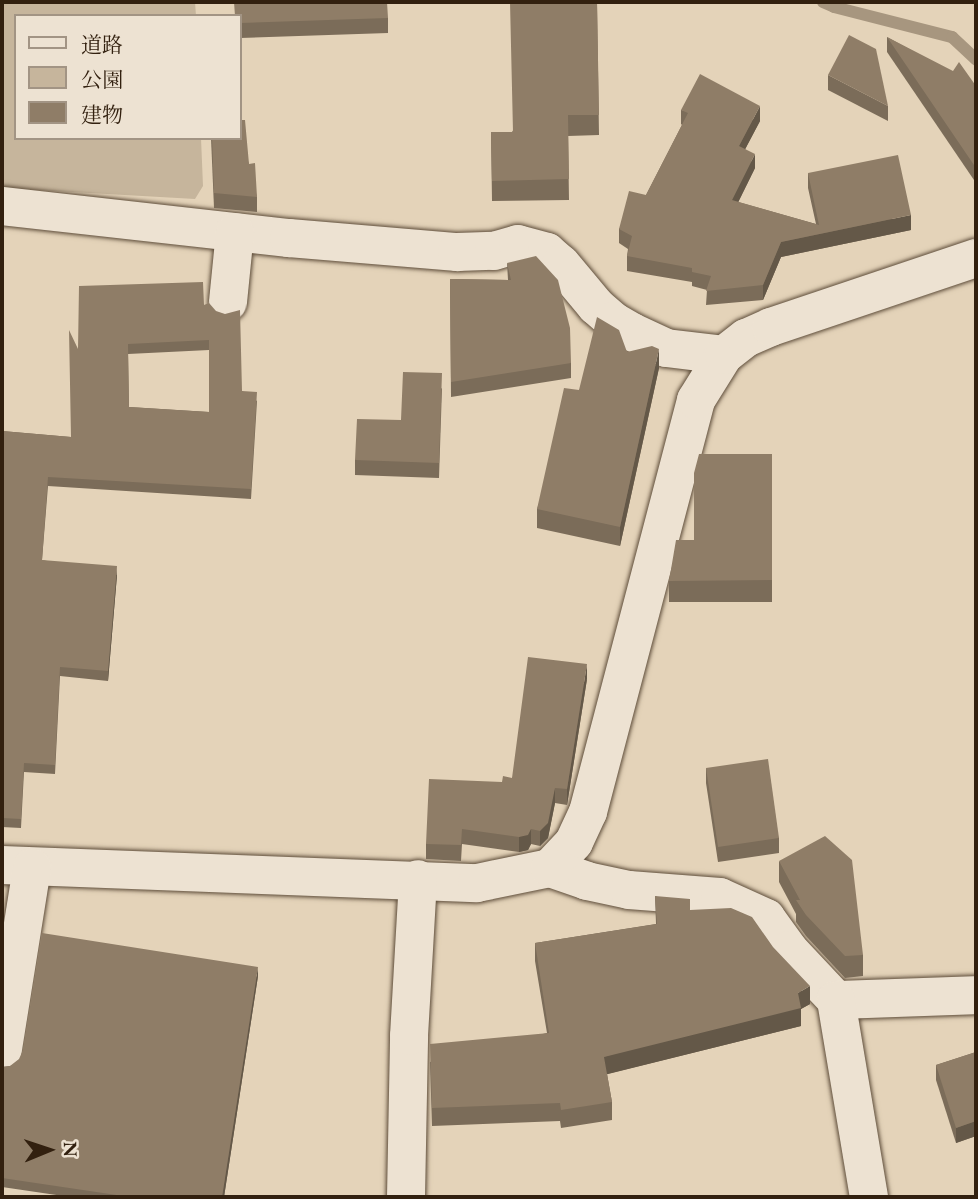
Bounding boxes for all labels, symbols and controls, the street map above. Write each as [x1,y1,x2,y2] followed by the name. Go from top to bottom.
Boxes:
[14,14,242,140] legend
[81,31,123,58] text: 道路
[81,66,123,93] text: 公園
[81,101,123,128] text: 建物
[14,1115,84,1185] north arrow
[58,1141,83,1157] text: N

